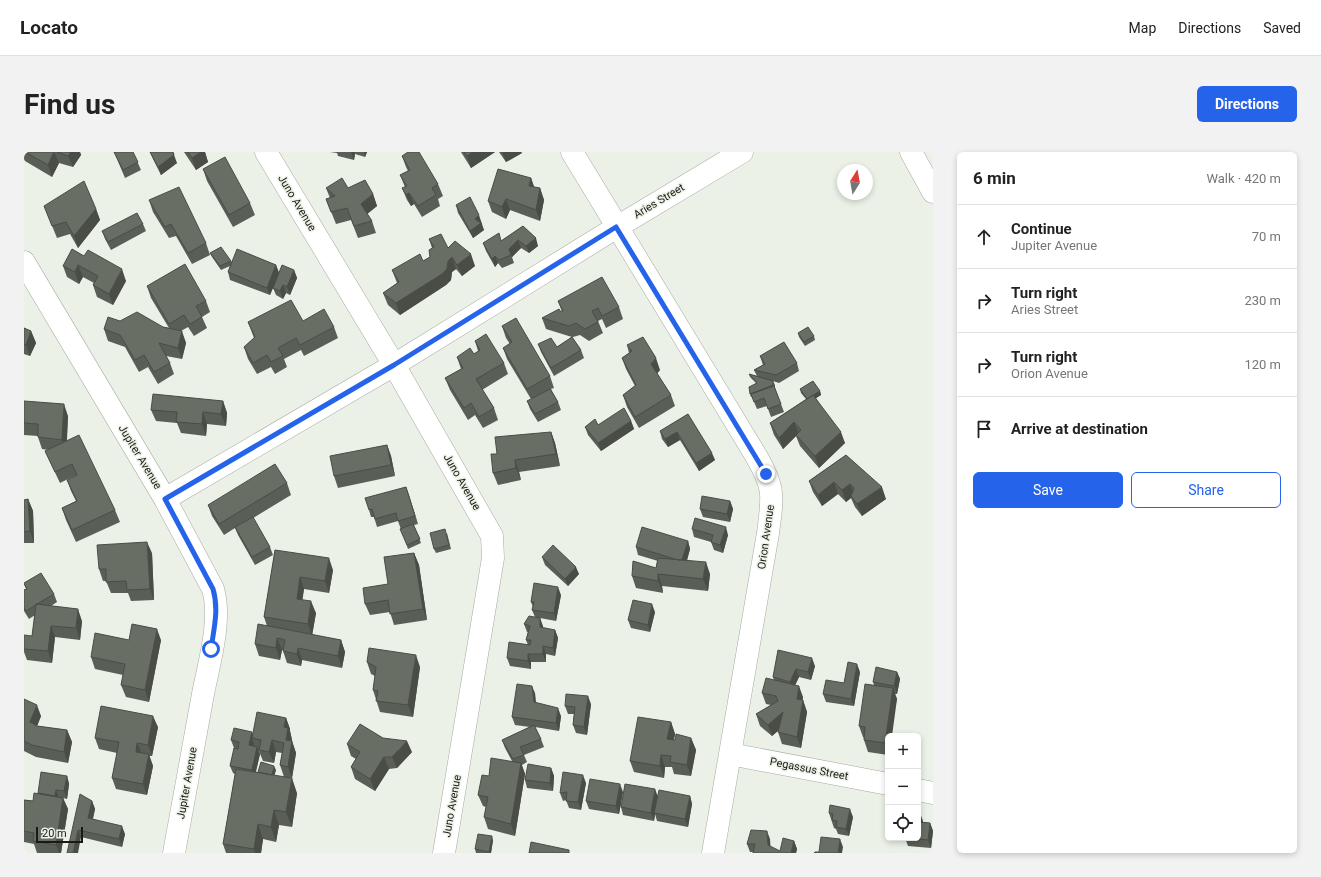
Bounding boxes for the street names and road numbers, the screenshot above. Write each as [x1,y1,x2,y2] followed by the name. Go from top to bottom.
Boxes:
[275,173,319,234] street label: Juno Avenue
[631,181,687,221] street label: Aries Street
[116,422,164,492] street label: Jupiter Avenue
[441,451,484,513] street label: Juno Avenue
[755,504,777,570] street label: Orion Avenue
[174,746,200,820] street label: Jupiter Avenue
[769,755,850,783] street label: Pegassus Street
[440,774,464,838] street label: Juno Avenue

